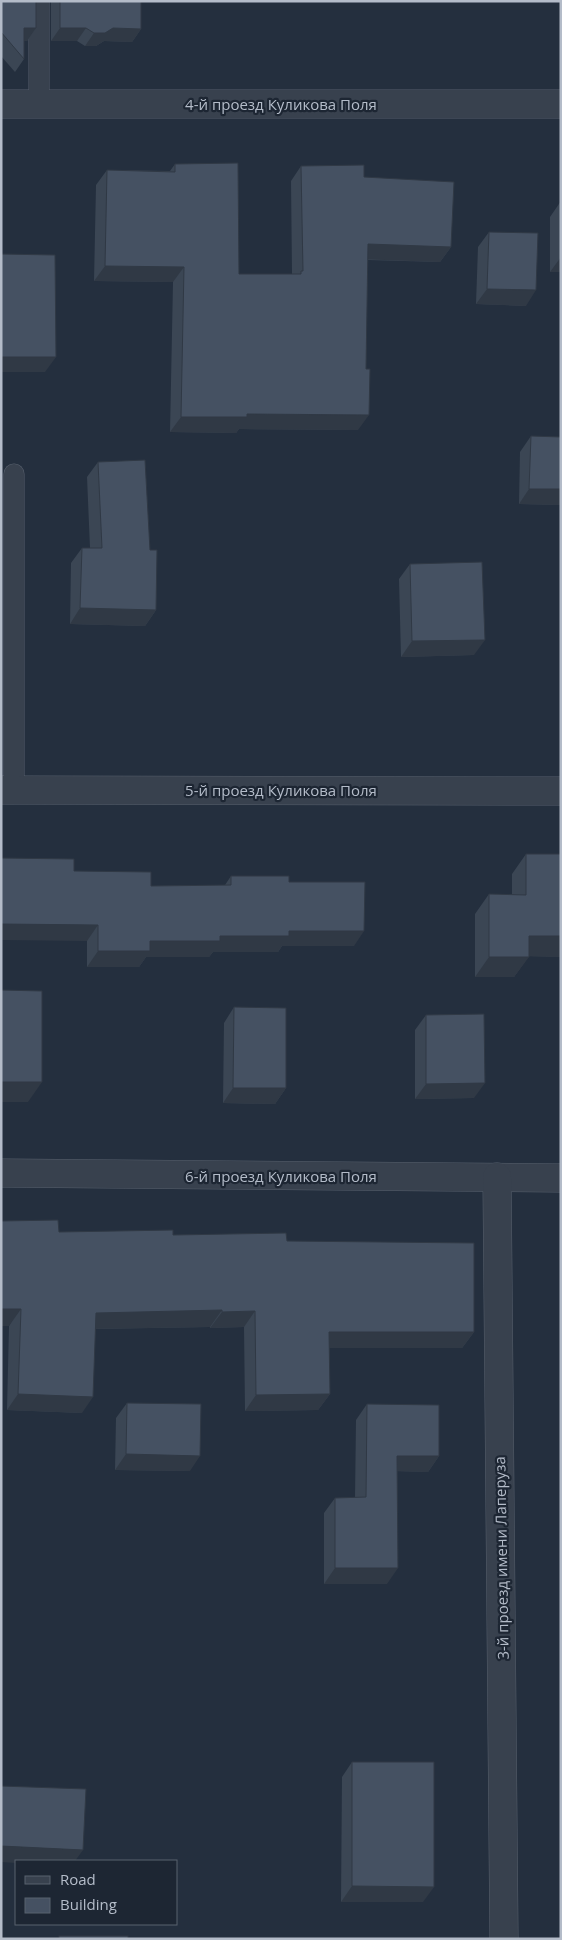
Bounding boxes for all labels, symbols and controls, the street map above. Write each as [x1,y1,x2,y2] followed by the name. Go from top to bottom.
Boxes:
[185,94,377,114] street label: 4-й проезд Куликова Поля
[185,780,377,800] street label: 5-й проезд Куликова Поля
[185,1166,377,1186] street label: 6-й проезд Куликова Поля
[489,1456,513,1660] street label: 3-й проезд имени Лаперуза
[15,1860,178,1925] legend
[60,1869,96,1889] text: Road
[60,1894,117,1914] text: Building

